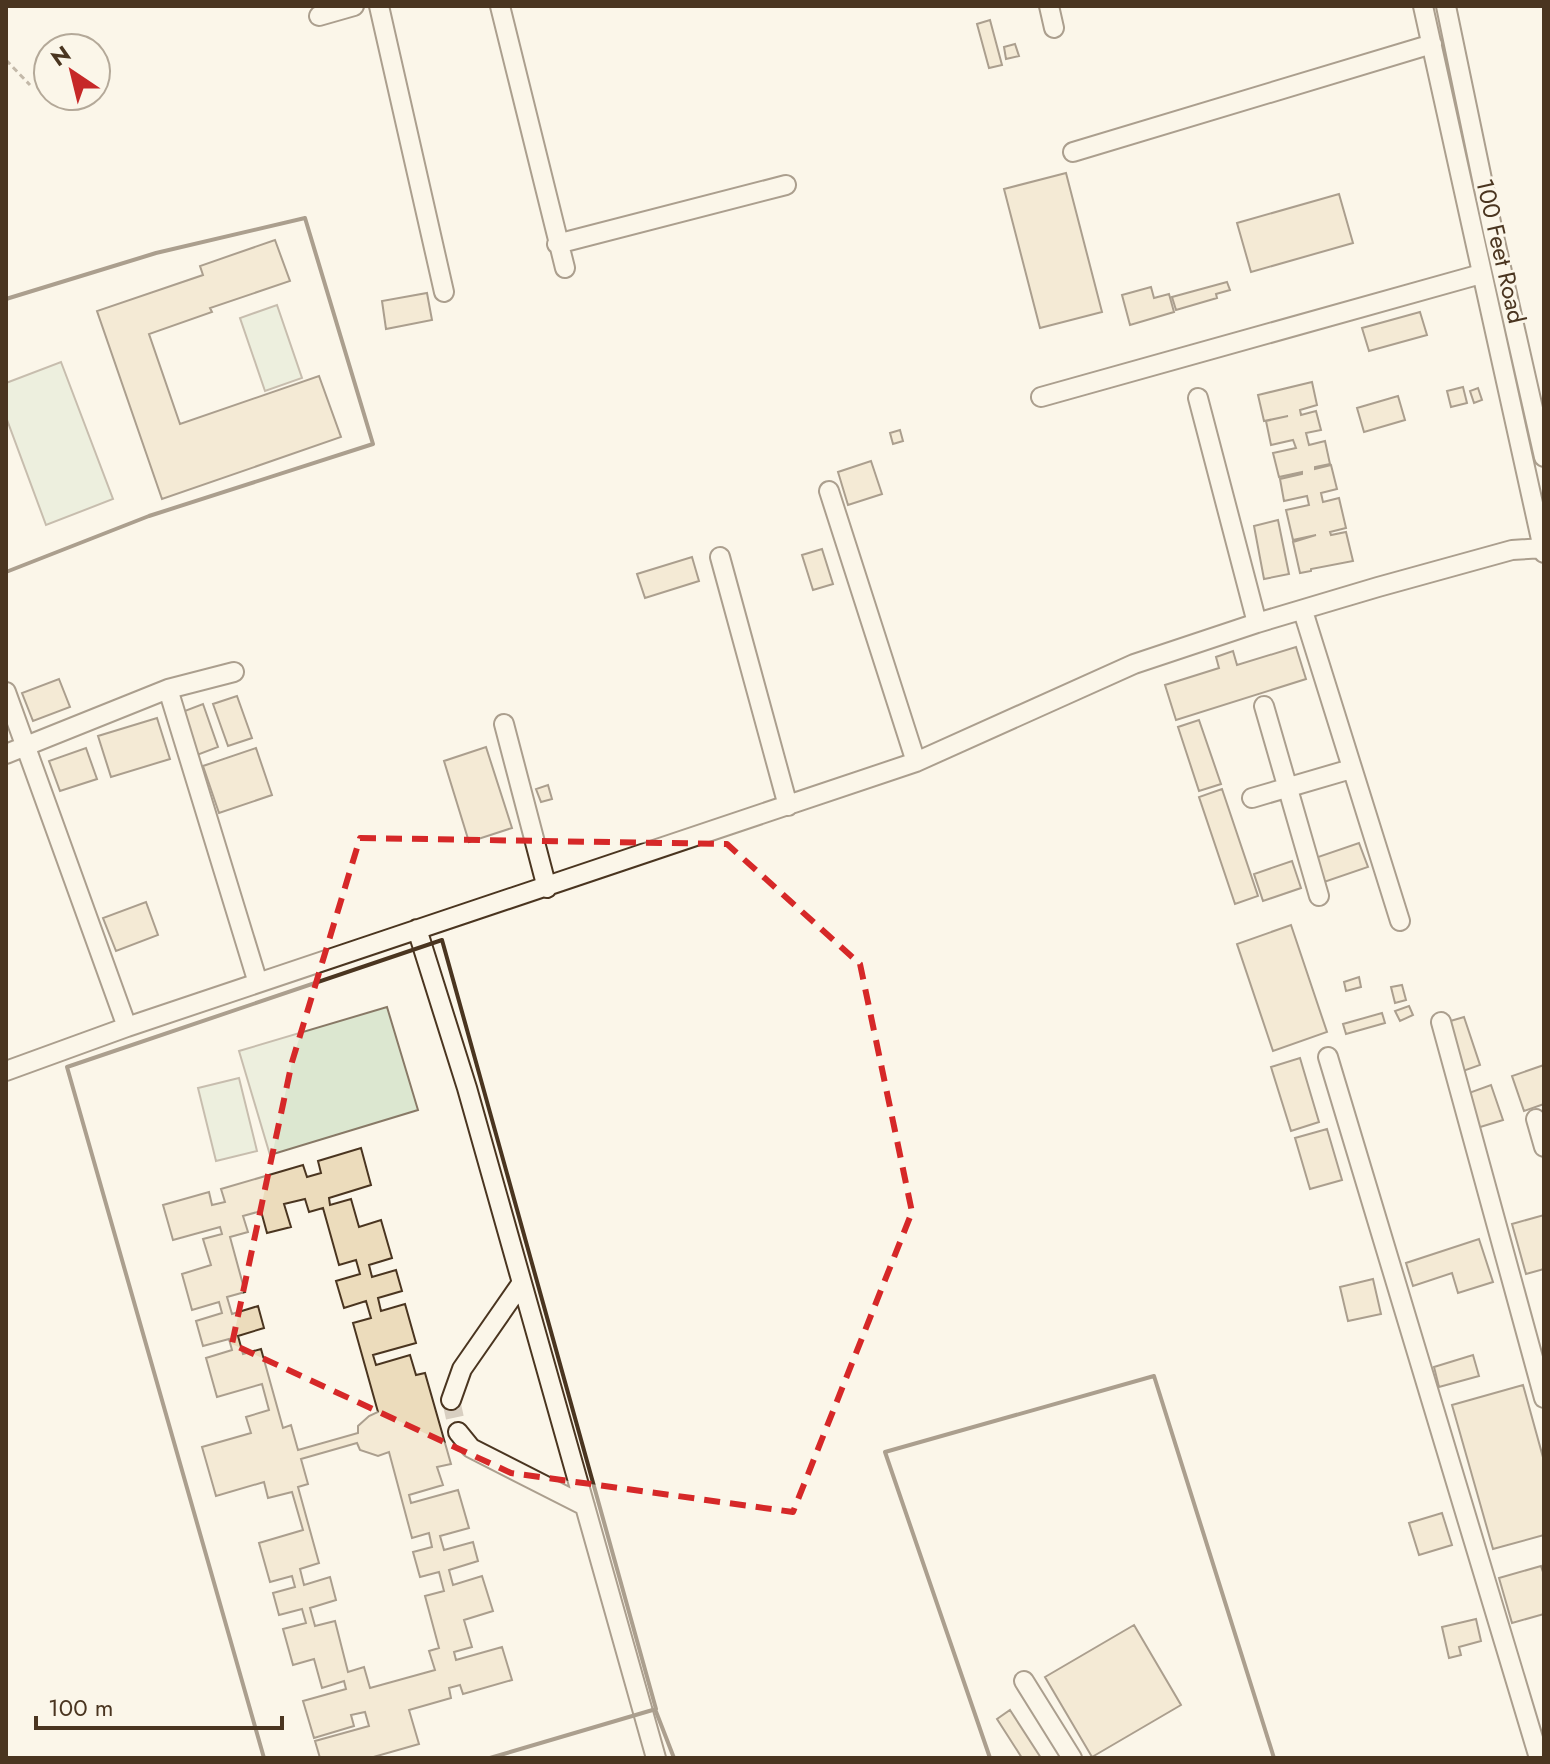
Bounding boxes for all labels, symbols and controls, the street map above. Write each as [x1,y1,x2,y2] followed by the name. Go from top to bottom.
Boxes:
[32,32,112,112] north arrow
[44,38,77,74] text: N
[1467,175,1535,327] street label: 100 Feet Road
[36,1680,282,1730] scale bar
[48,1690,114,1725] text: 100 m

